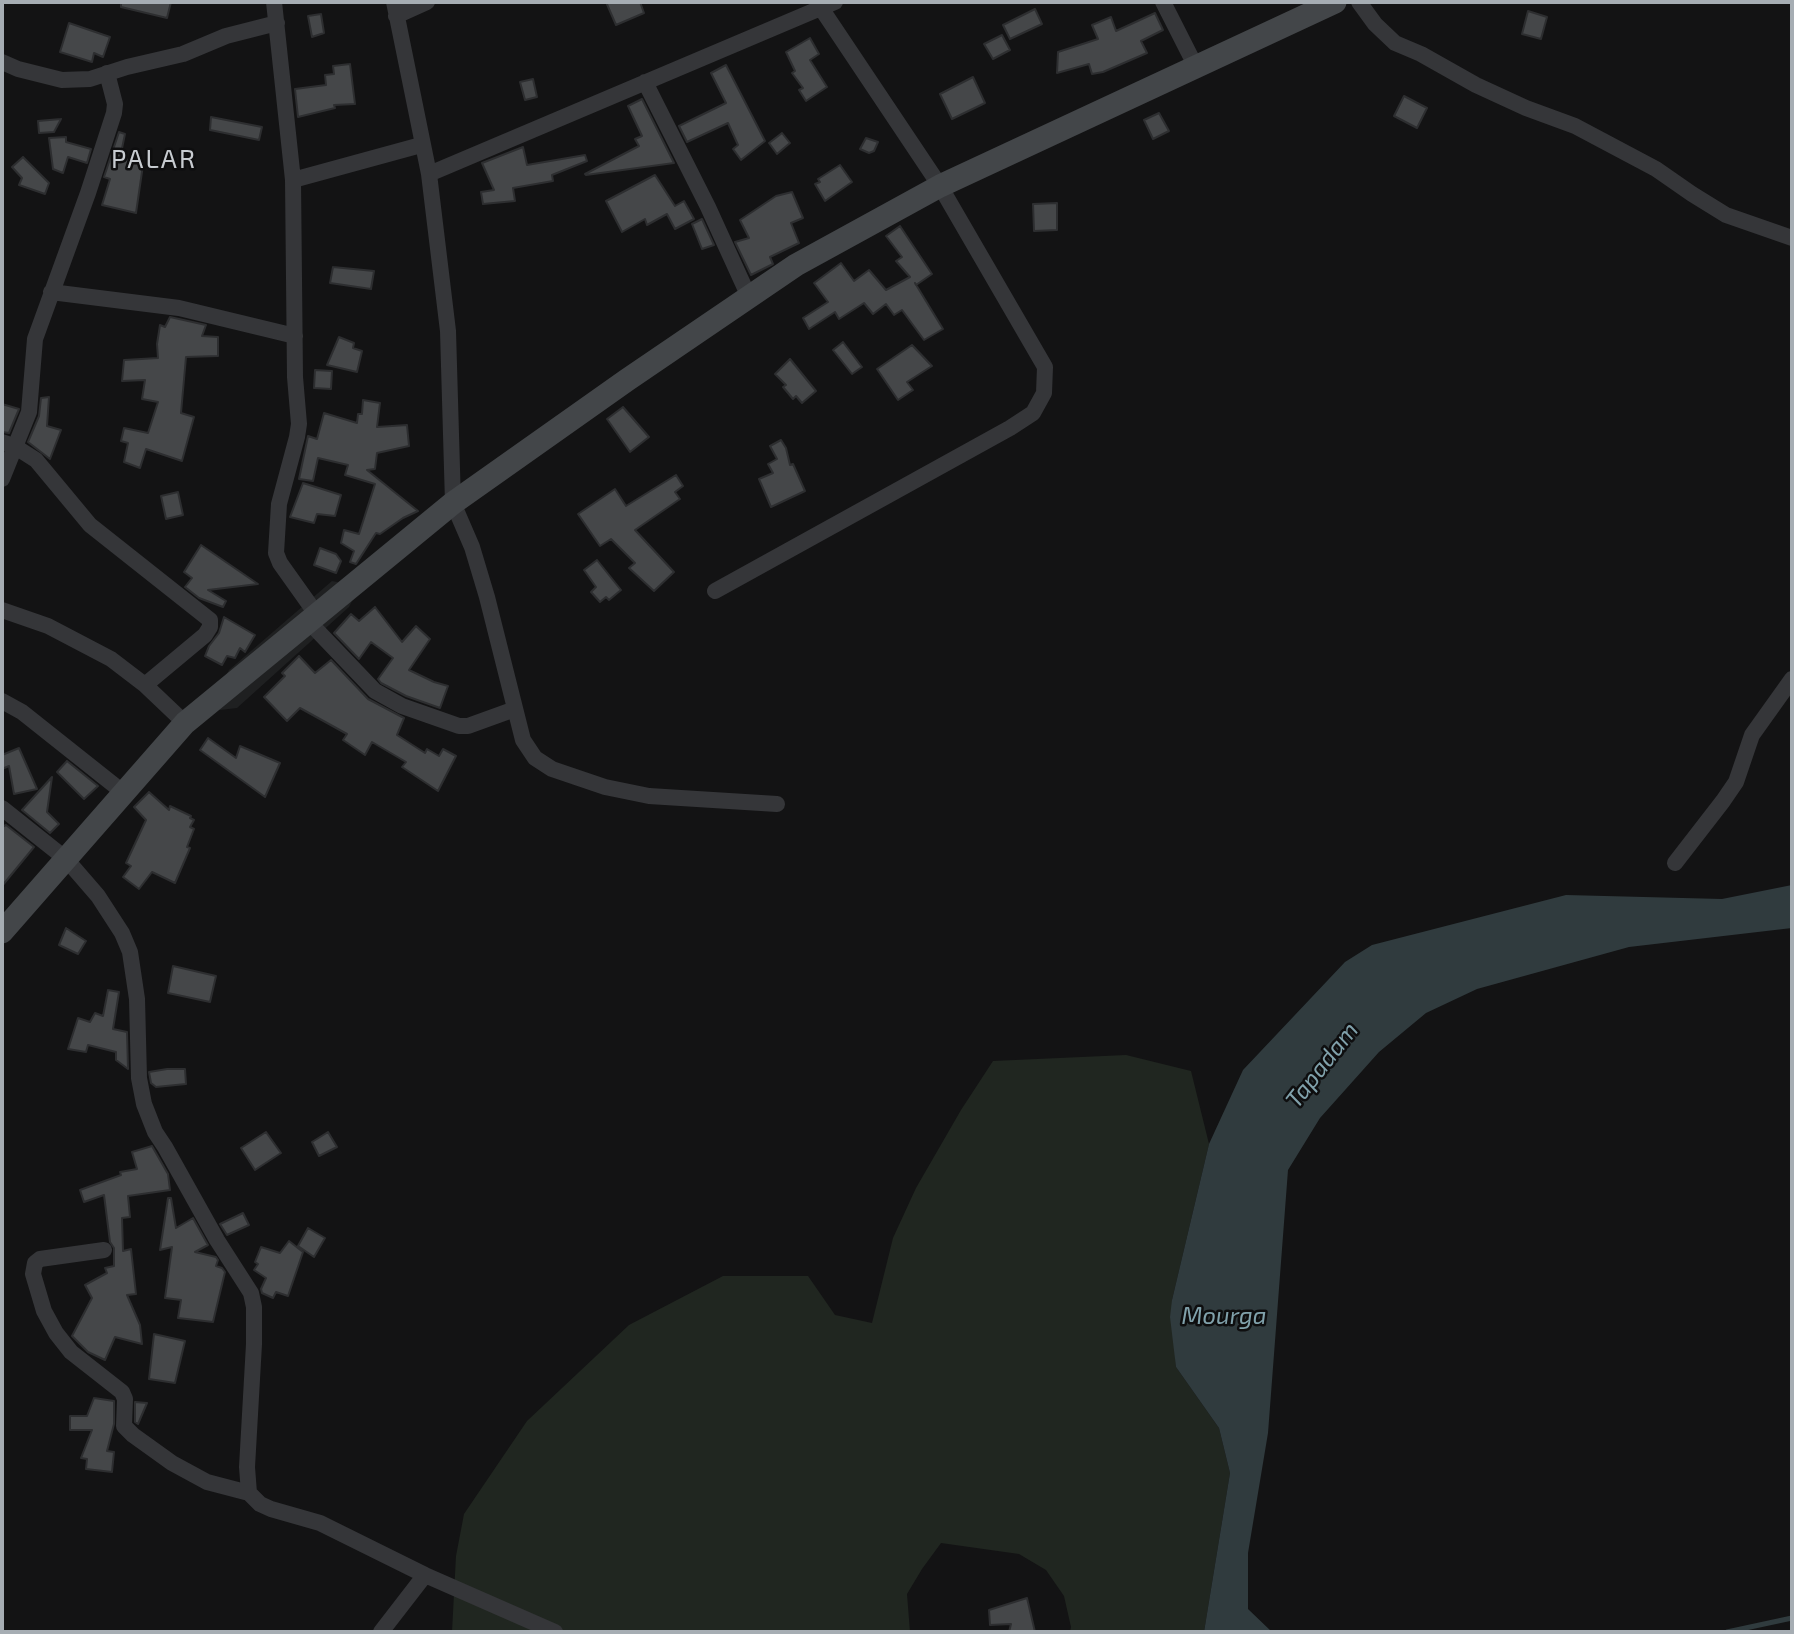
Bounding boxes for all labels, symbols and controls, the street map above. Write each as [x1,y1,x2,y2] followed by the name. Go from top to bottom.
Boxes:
[112,143,196,175] district label: PALAR
[1280,1016,1364,1114] water label: Tapadam
[1181,1302,1267,1330] water label: Mourga

